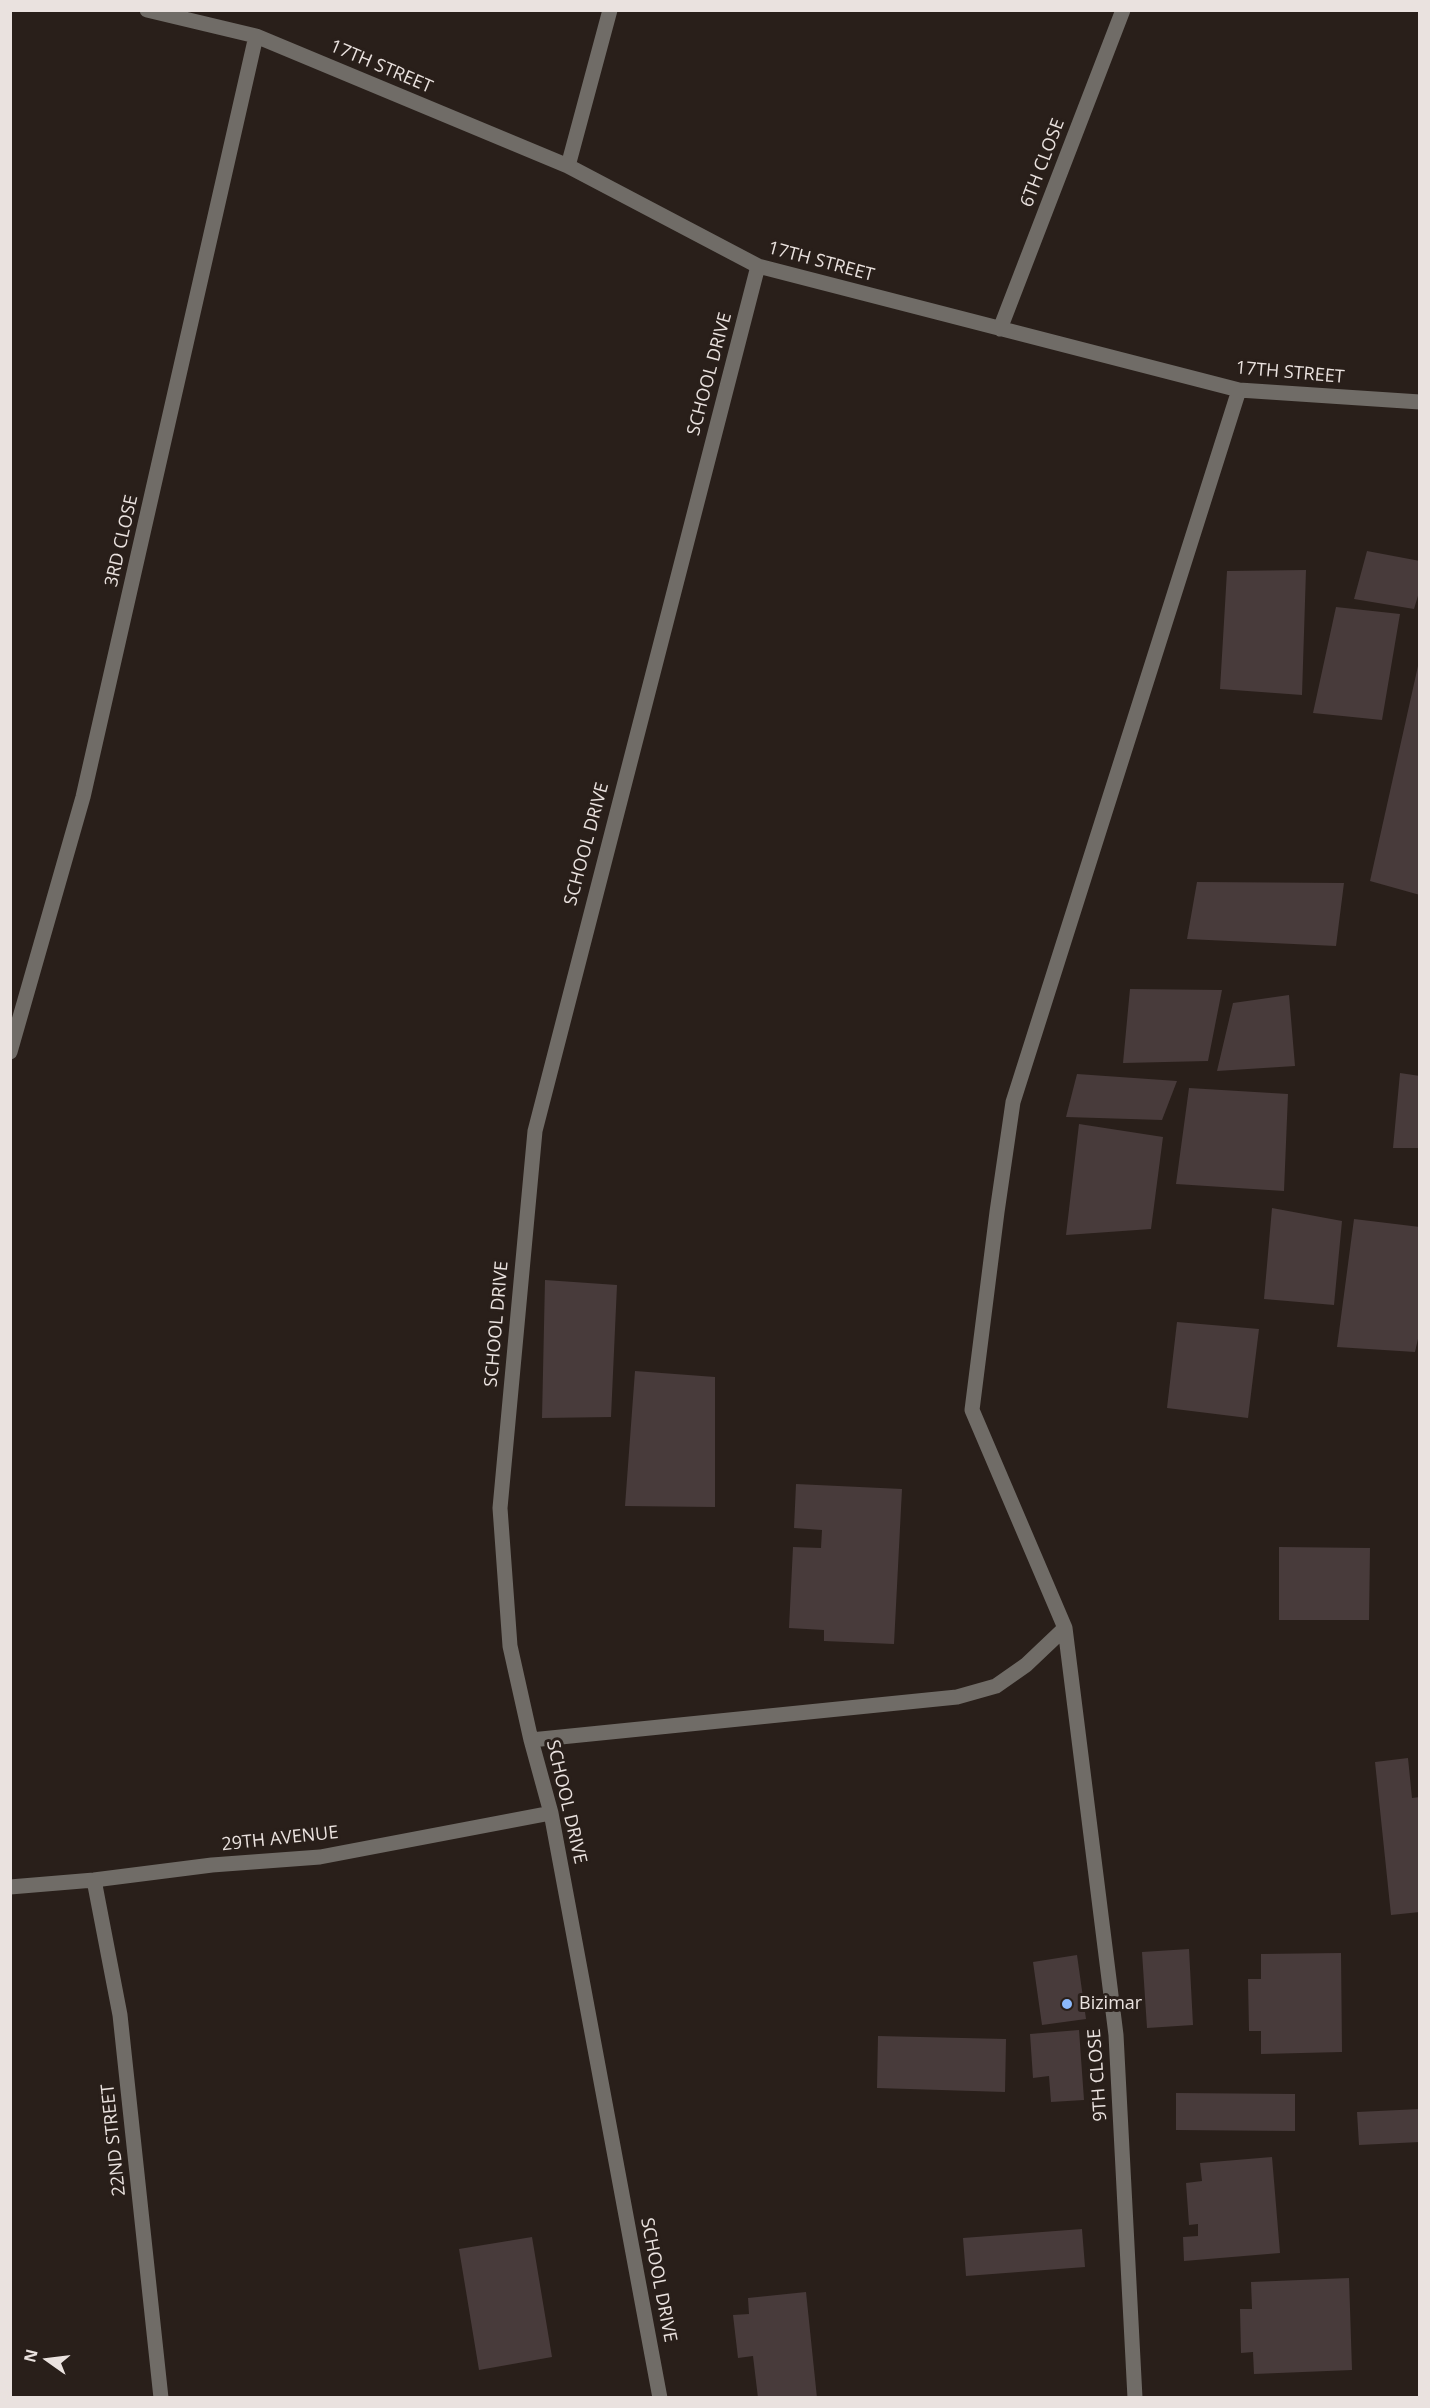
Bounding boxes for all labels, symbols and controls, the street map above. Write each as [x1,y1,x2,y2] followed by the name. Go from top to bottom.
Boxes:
[326,36,436,98] street label: 17TH STREET
[1016,116,1070,210] street label: 6TH CLOSE
[765,237,877,287] street label: 17TH STREET
[683,310,737,438] street label: SCHOOL DRIVE
[1235,357,1345,389] street label: 17TH STREET
[101,493,143,589] street label: 3RD CLOSE
[560,780,614,908] street label: SCHOOL DRIVE
[481,1260,513,1388] street label: SCHOOL DRIVE
[541,1738,591,1866] street label: SCHOOL DRIVE
[221,1822,339,1856] street label: 29TH AVENUE
[1079,1993,1142,2015] place label: Bizimar
[1060,1997,1074,2011] marker: Bizimar
[1084,2028,1112,2122] street label: 9TH CLOSE
[97,2083,131,2197] street label: 22ND STREET
[635,2216,681,2344] street label: SCHOOL DRIVE
[18,2330,78,2390] north arrow
[18,2347,43,2365] text: N

